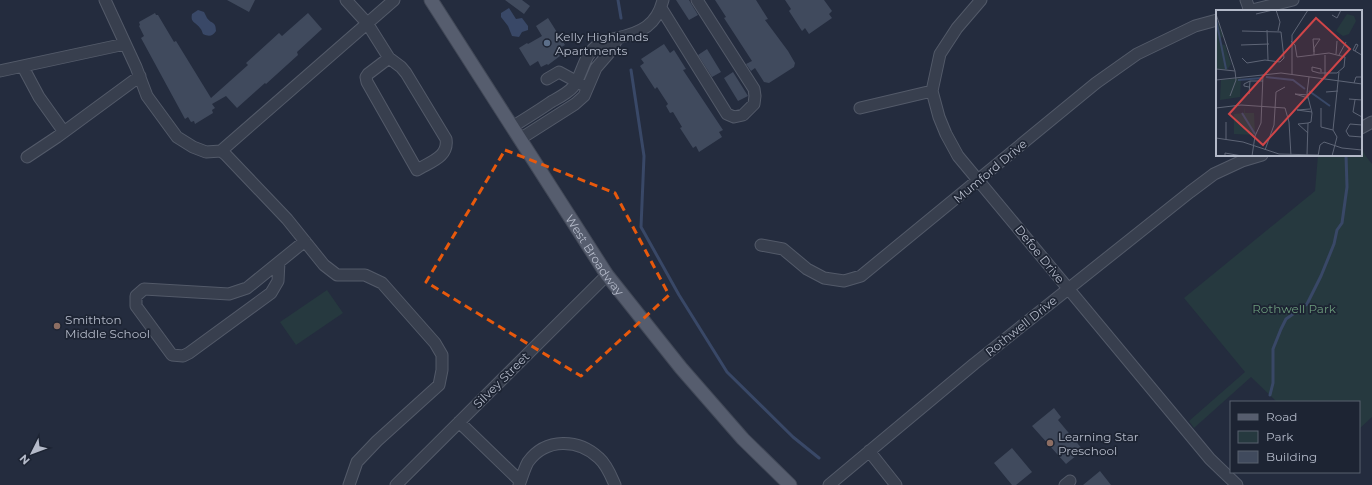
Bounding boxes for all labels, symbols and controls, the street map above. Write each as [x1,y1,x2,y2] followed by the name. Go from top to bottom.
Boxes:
[1216,10,1362,156] inset map
[555,29,648,58] place label: Kelly Highlands Apartments
[542,38,552,48] marker: Kelly Highlands Apartments
[950,136,1030,206] street label: Mumford Drive
[563,212,628,298] street label: West Broadway
[1012,222,1068,286] street label: Defoe Drive
[982,293,1060,359] street label: Rothwell Drive
[1252,301,1337,316] park label: Rothwell Park
[65,312,150,341] place label: Smithton Middle School
[52,321,62,331] marker: Smithton Middle School
[470,349,532,411] street label: Silvey Street
[1230,401,1360,473] legend
[1266,409,1297,424] text: Road
[1058,429,1139,458] place label: Learning Star Preschool
[1266,429,1294,444] text: Park
[12,433,52,473] north arrow
[1045,438,1055,448] marker: Learning Star Preschool
[1266,449,1317,464] text: Building
[16,452,33,468] text: N

